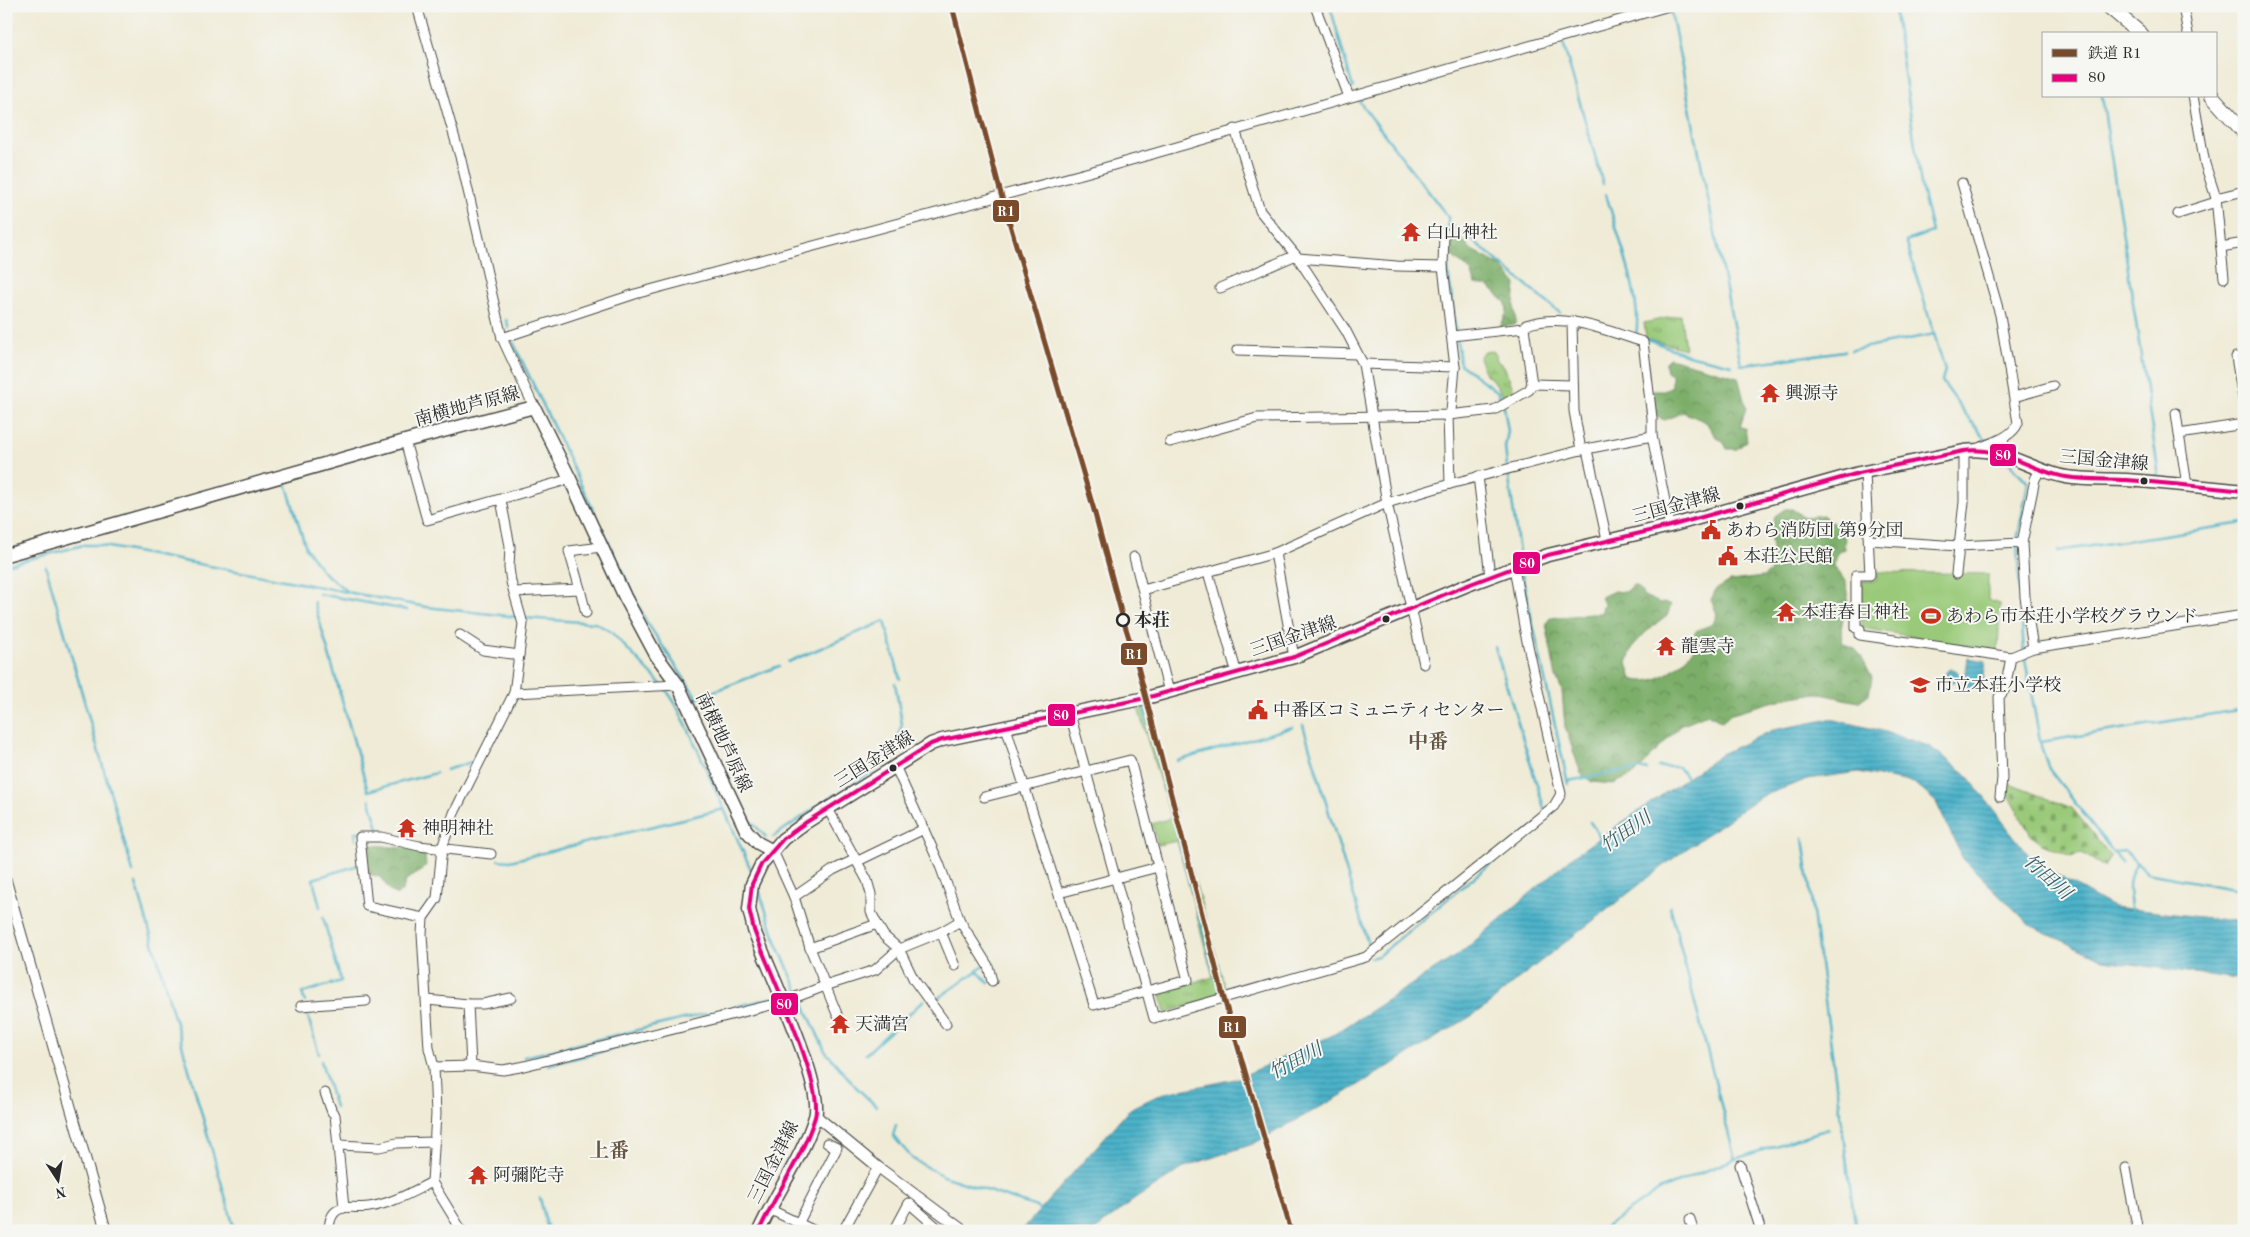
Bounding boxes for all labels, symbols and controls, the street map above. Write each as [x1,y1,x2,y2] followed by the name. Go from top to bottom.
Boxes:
[2042,32,2218,98] legend
[2088,45,2142,62] text: 鉄道 R1
[2088,71,2105,86] text: 80
[992,199,1020,223] line badge: R1
[997,205,1015,219] text: R1
[1400,221,1422,243] temple icon: 白山神社
[1426,222,1498,242] place label: 白山神社
[412,382,522,430] street label: 南横地芦原線
[1759,382,1781,404] temple icon: 興源寺
[1785,383,1839,403] place label: 興源寺
[1989,443,2017,467] line badge: 80
[2058,446,2150,474] street label: 三国金津線
[1995,449,2011,463] text: 80
[2139,476,2149,486] unlabelled marker
[1630,484,1722,526] street label: 三国金津線
[1735,501,1745,511] unlabelled marker
[1700,519,1722,541] public building icon: あわら消防団 第9分団
[1726,520,1903,540] place label: あわら消防団 第9分団
[1717,545,1739,567] public building icon: 本荘公民館
[1743,546,1833,566] place label: 本荘公民館
[1512,551,1541,575] line badge: 80
[1519,557,1535,571] text: 80
[1775,601,1797,623] temple icon: 本荘春日神社
[1801,602,1909,622] place label: 本荘春日神社
[1920,605,1942,627] sports icon: あわら市本荘小学校グラウンド
[1946,606,2198,626] place label: あわら市本荘小学校グラウンド
[1134,610,1170,630] place label: 本荘
[1247,612,1339,660] street label: 三国金津線
[1116,613,1130,627] marker: 本荘
[1381,614,1391,624] unlabelled marker
[1655,635,1677,657] temple icon: 龍雲寺
[1681,636,1735,656] place label: 龍雲寺
[1120,642,1148,666] line badge: R1
[1125,648,1143,662] text: R1
[1909,674,1931,696] school or university icon: 市立本荘小学校
[1935,675,2061,695] place label: 市立本荘小学校
[692,689,756,795] street label: 南横地芦原線
[1247,699,1269,721] public building icon: 中番区コミュニティセンター
[1273,700,1504,720] place label: 中番区コミュニティセンター
[1047,703,1076,727] line badge: 80
[1053,709,1069,723] text: 80
[831,727,917,791] street label: 三国金津線
[1408,730,1448,753] district label: 中番
[888,763,898,773] unlabelled marker
[1596,806,1657,857] water label: 竹田川
[396,817,418,839] temple icon: 神明神社
[422,818,494,838] place label: 神明神社
[2019,850,2077,905] water label: 竹田川
[770,992,799,1016] line badge: 80
[776,998,792,1012] text: 80
[829,1013,851,1035] temple icon: 天満宮
[855,1014,909,1034] place label: 天満宮
[1218,1015,1247,1039] line badge: R1
[1223,1021,1241,1035] text: R1
[1266,1038,1328,1084] water label: 竹田川
[744,1117,802,1207] street label: 三国金津線
[589,1139,629,1162] district label: 上番
[32,1154,82,1204] north arrow
[467,1164,489,1186] temple icon: 阿彌陀寺
[493,1165,565,1185] place label: 阿彌陀寺
[54,1184,67,1200] text: N

